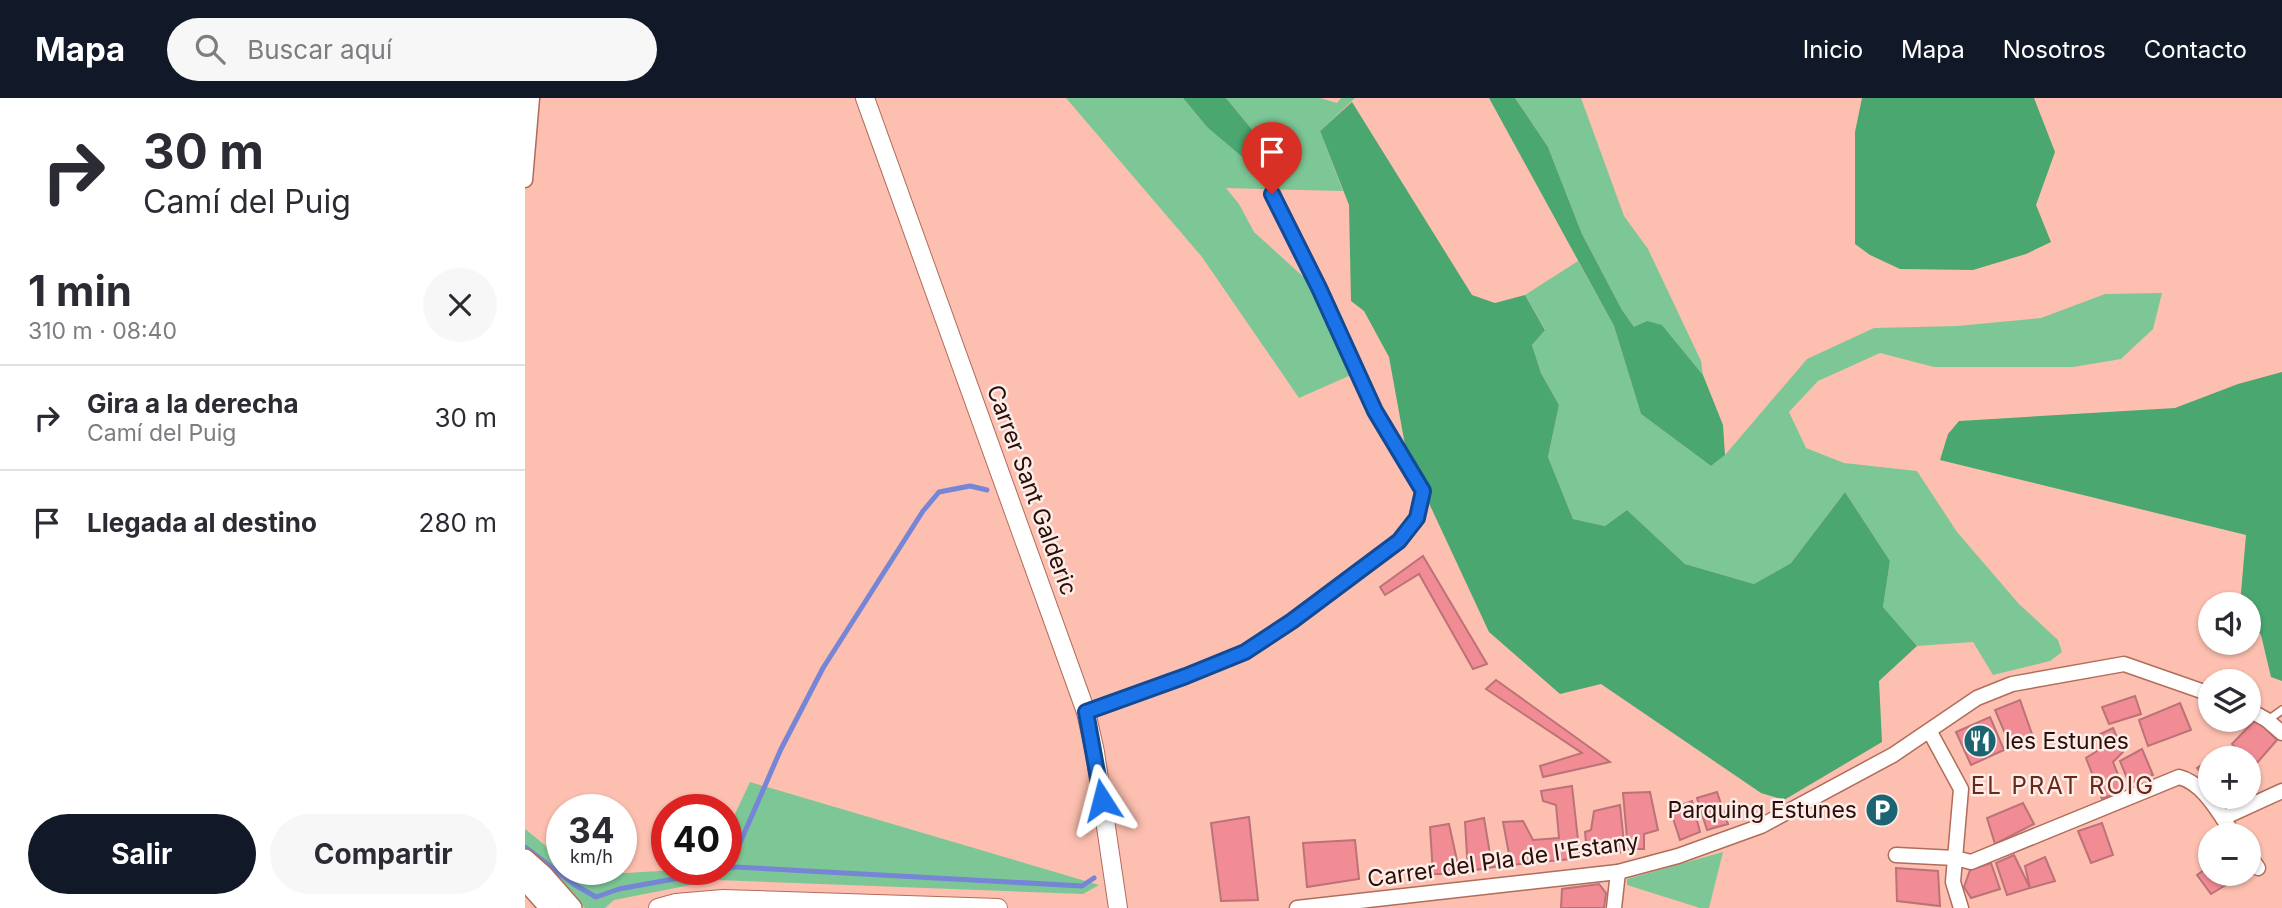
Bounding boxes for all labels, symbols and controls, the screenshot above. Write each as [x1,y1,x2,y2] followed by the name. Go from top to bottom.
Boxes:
[167,18,657,81] search box
[35,29,125,69] text: Mapa
[191,30,229,68] icon: search
[247,34,392,65] text: Buscar aquí
[1803,35,1863,64] text: Inicio
[1901,35,1965,64] text: Mapa
[2003,35,2106,64] text: Nosotros
[2144,35,2247,64] text: Contacto
[143,122,264,181] text: 30 m
[1242,122,1302,194] pin
[28,126,119,217] icon: right
[1253,133,1291,171] icon: arrive
[143,182,351,221] text: Camí del Puig
[28,265,132,316] text: 1 min
[423,268,497,342] button: close
[28,317,177,345] text: 310 m · 08:40
[981,381,1083,599] street label: Carrer Sant Galderic
[87,388,299,419] text: Gira a la derecha
[28,399,66,437] icon: right
[434,402,497,433] text: 30 m
[87,419,236,447] text: Camí del Puig
[28,504,66,542] icon: arrive
[87,507,317,538] text: Llegada al destino
[419,507,497,538] text: 280 m
[2198,592,2261,886] map controls
[2198,592,2261,655] button: sound
[2198,669,2261,732] button: layers
[1961,722,1999,760] restaurant icon: les Estunes
[2005,727,2129,755] place label: les Estunes
[2198,746,2261,809] button: +
[1065,763,1139,837] position arrow
[1971,771,2155,800] district label: EL PRAT ROIG
[1863,791,1901,829] parking icon: Parquing Estunes
[651,794,742,885] speed limit sign: 40
[1667,796,1857,824] place label: Parquing Estunes
[568,809,615,851] text: 34
[28,814,256,894] button: Salir
[270,814,497,894] button: Compartir
[2198,823,2261,886] button: −
[1365,827,1641,893] street label: Carrer del Pla de l'Estany
[570,846,613,867] text: km/h

